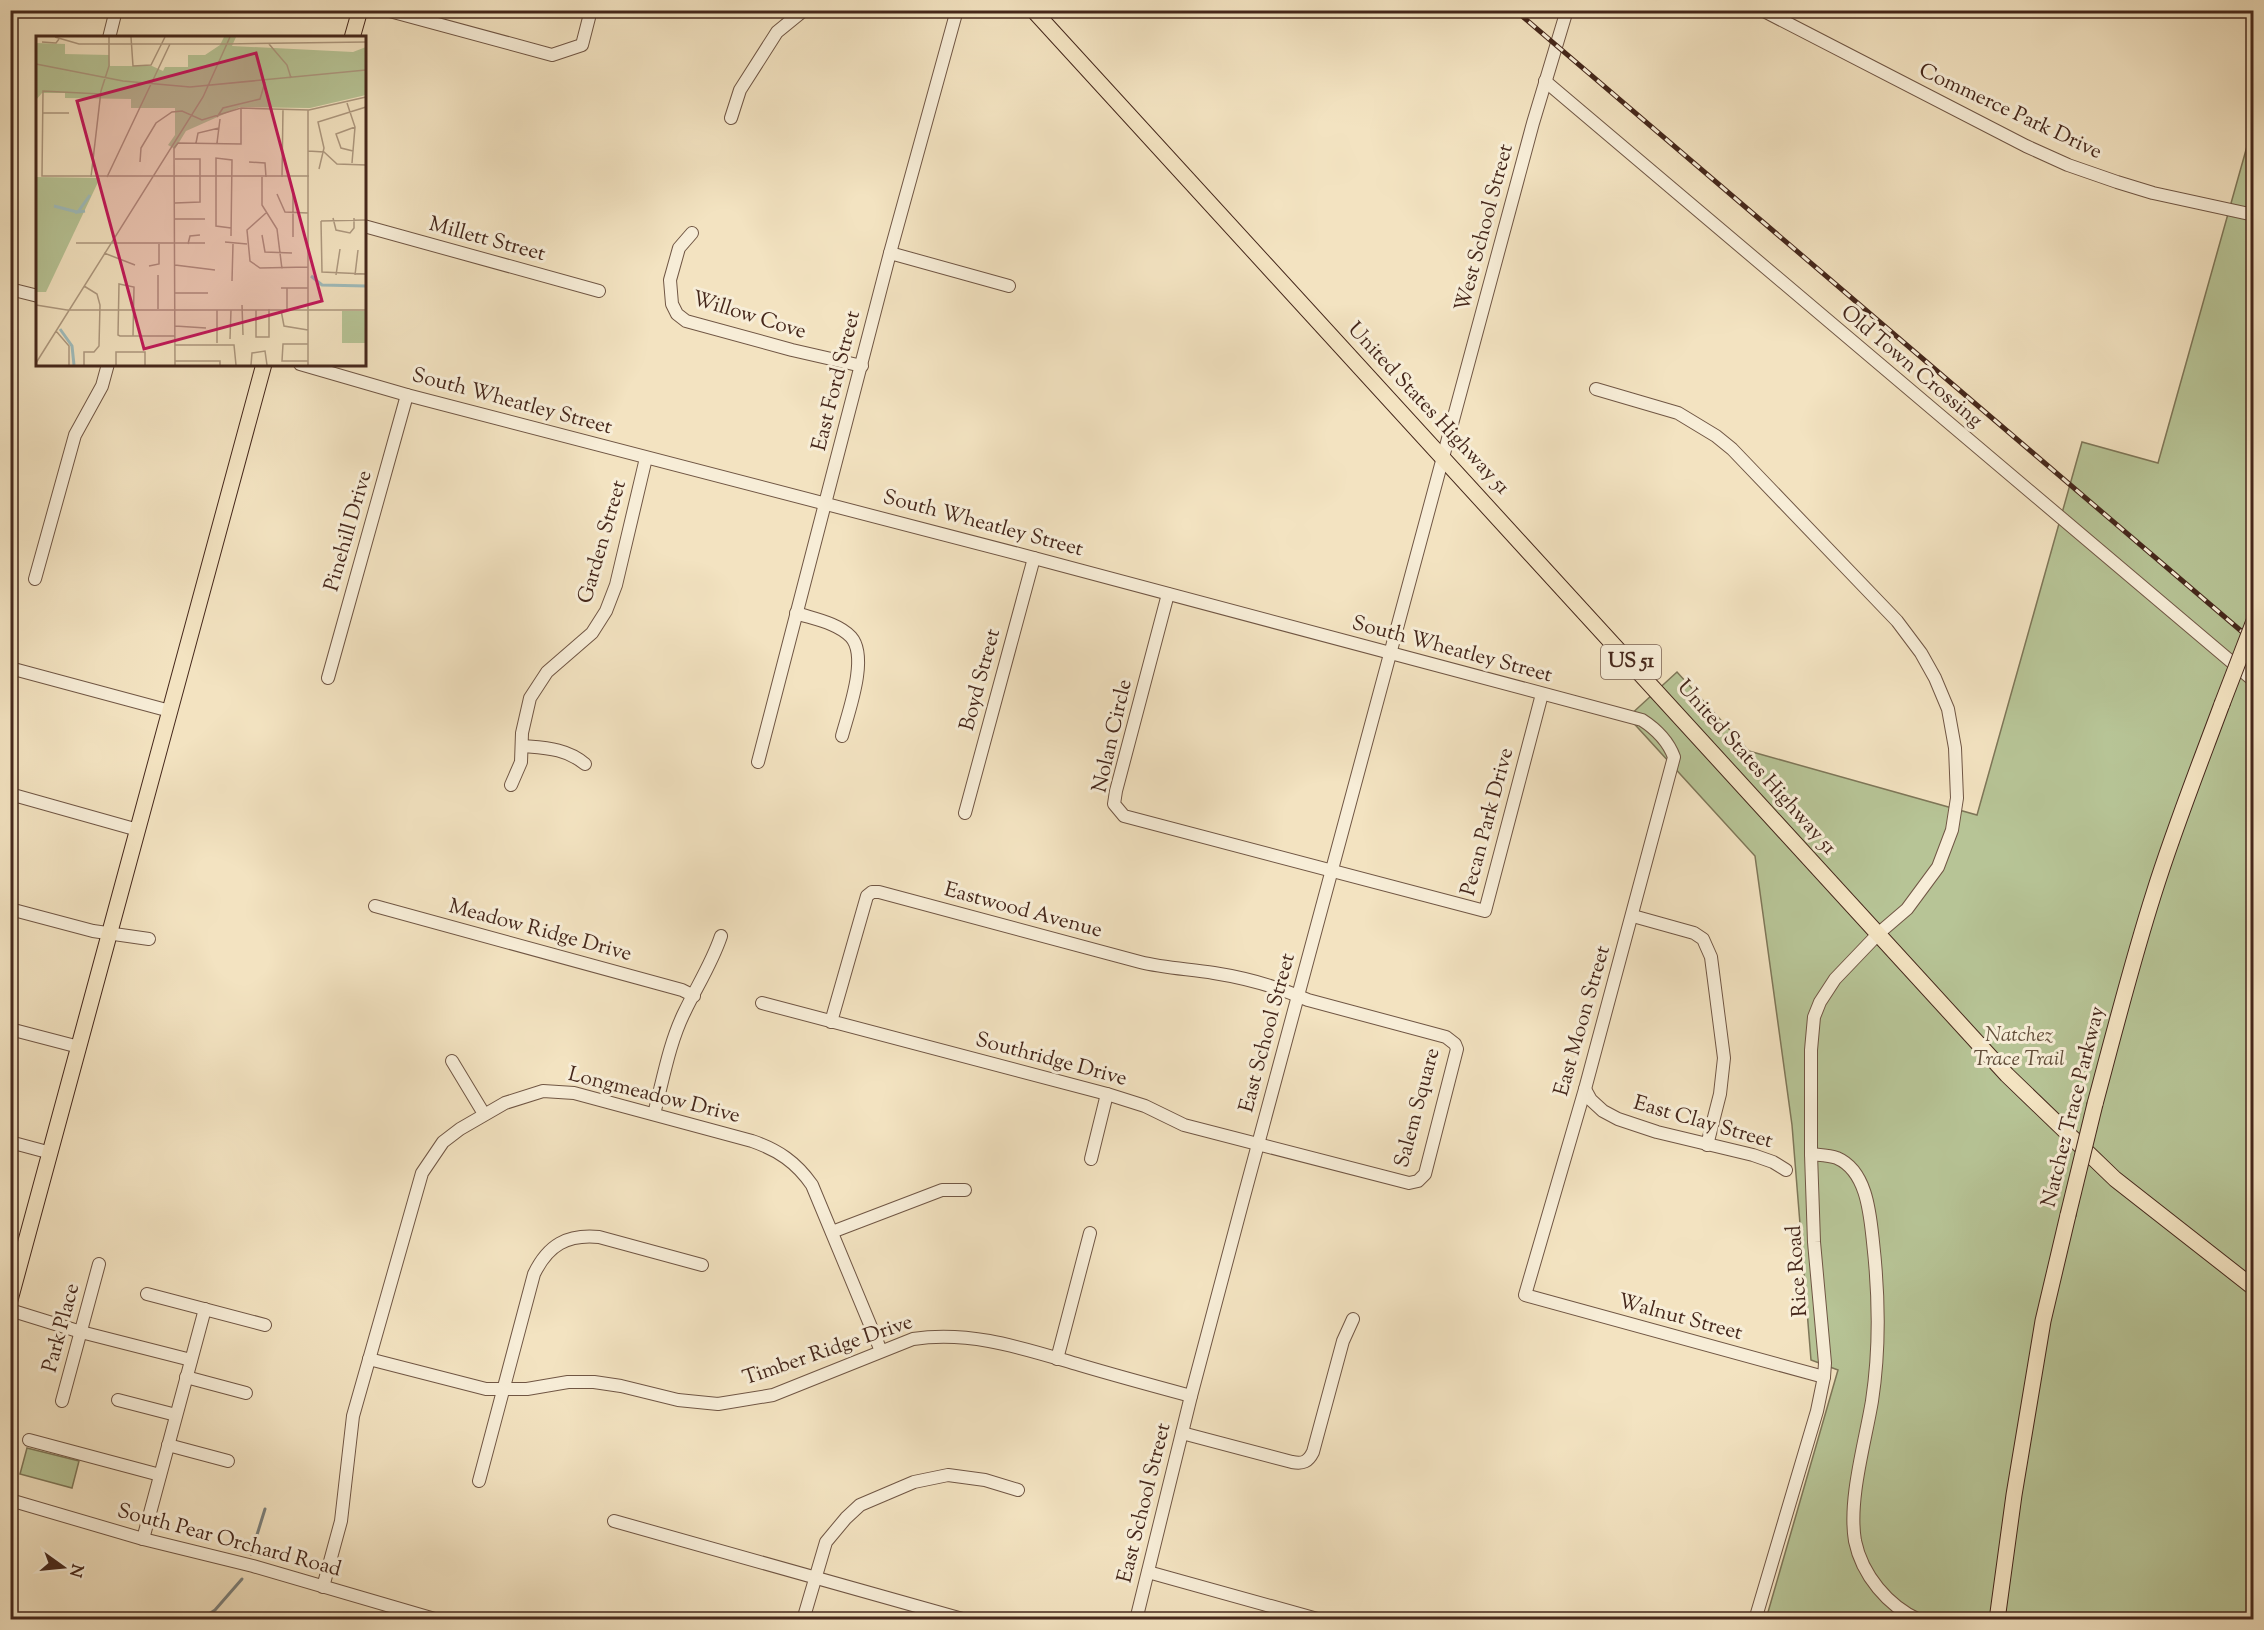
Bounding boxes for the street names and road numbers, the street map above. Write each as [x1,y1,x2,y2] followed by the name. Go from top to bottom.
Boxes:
[1914,56,2106,168] street label: Commerce Park Drive
[1448,141,1522,315] street label: West School Street
[425,210,549,270] street label: Millett Street
[688,284,810,348] street label: Willow Cove
[1833,299,1989,435] street label: Old Town Crossing
[805,308,869,454] street label: East Ford Street
[1340,316,1516,502] street label: United States Highway 51
[409,361,615,443] street label: South Wheatley Street
[317,467,381,595] street label: Pinehill Drive
[571,477,635,607] street label: Garden Street
[880,483,1086,565] street label: South Wheatley Street
[1349,609,1555,691] street label: South Wheatley Street
[953,626,1009,734] street label: Boyd Street
[1601,645,1661,679] road number: US 51
[1669,674,1843,862] street label: United States Highway 51
[1085,676,1141,796] street label: Nolan Circle
[1454,745,1522,899] street label: Pecan Park Drive
[941,875,1105,947] street label: Eastwood Avenue
[445,892,635,970] street label: Meadow Ridge Drive
[1547,942,1619,1100] street label: East Moon Street
[1232,950,1304,1116] street label: East School Street
[2034,1003,2114,1211] street label: Natchez Trace Parkway
[972,1025,1130,1095] street label: Southridge Drive
[1388,1045,1448,1171] street label: Salem Square
[565,1060,743,1132] street label: Longmeadow Drive
[1630,1089,1776,1157] street label: East Clay Street
[1780,1224,1816,1318] street label: Rice Road
[36,1280,88,1376] street label: Park Place
[1614,1287,1746,1349] street label: Walnut Street
[739,1308,917,1394] street label: Timber Ridge Drive
[1111,1420,1179,1586] street label: East School Street
[114,1497,345,1585] street label: South Pear Orchard Road

